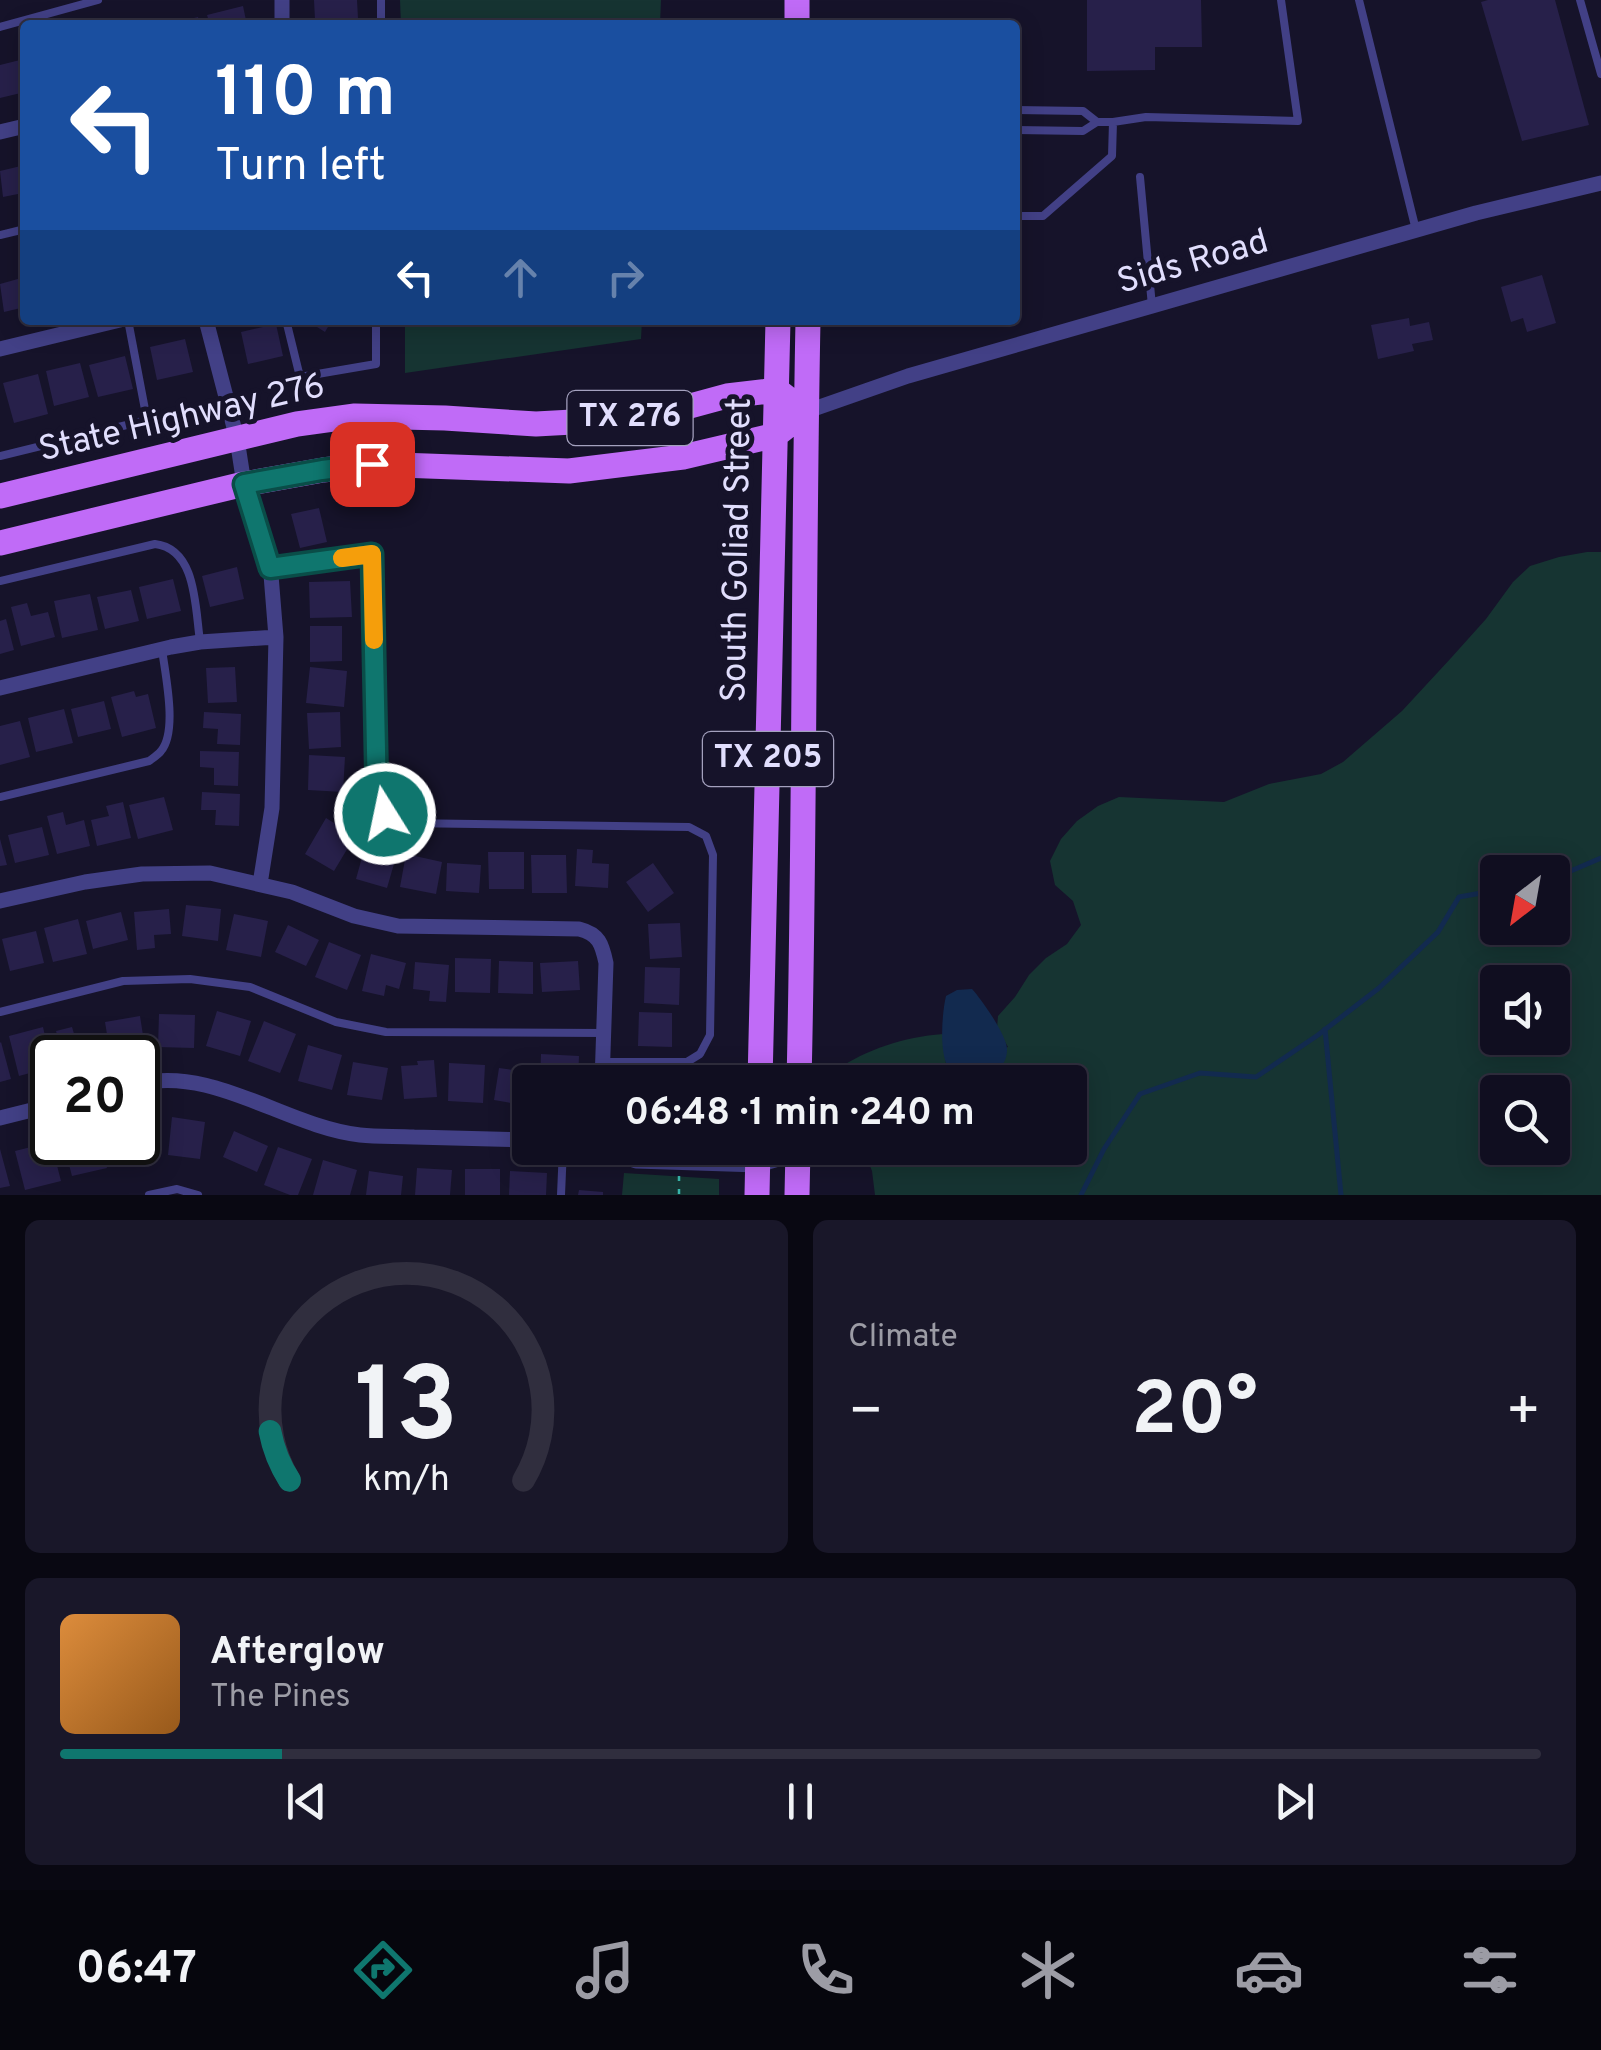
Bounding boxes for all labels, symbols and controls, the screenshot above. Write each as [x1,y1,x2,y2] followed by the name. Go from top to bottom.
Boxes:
[215,52,396,141] text: 110 m
[50,60,180,190] icon: left
[215,139,386,196] text: Turn left
[1112,220,1274,306] street label: Sids Road
[388,250,443,305] icon: left
[493,250,548,305] icon: ahead
[598,250,653,305] icon: right
[35,365,329,473] street label: State Highway 276
[568,391,692,445] road number: TX 276
[713,397,763,703] street label: South Goliad Street
[330,422,415,507] pin
[345,437,400,492] icon: arrive
[703,732,833,786] road number: TX 205
[333,762,437,866] position arrow
[1480,855,1570,945] north arrow
[1480,855,1570,1165] map controls
[1480,965,1570,1055] button: sound
[30,1035,160,1165] speed limit sign: 20
[1480,1075,1570,1165] button: search
[624,1090,975,1139] text: 06:48 · 1 min · 240 m
[848,1318,958,1358] text: Climate
[355,1346,458,1478] text: 13
[1131,1366,1258,1461] text: 20°
[848,1379,883,1449] text: −
[1506,1379,1541,1449] text: +
[363,1458,450,1504] text: km/h
[210,1629,385,1678] text: Afterglow
[210,1678,351,1718] text: The Pines
[279,1774,334,1829] icon: previous
[773,1774,828,1829] icon: pause
[1267,1774,1322,1829] icon: next
[348,1935,418,2005] icon: directions
[570,1935,640,2005] icon: music
[791,1935,861,2005] icon: phone
[1013,1935,1083,2005] icon: climate
[1234,1935,1304,2005] icon: car
[1455,1935,1525,2005] icon: filters
[76,1942,197,1999] text: 06:47

